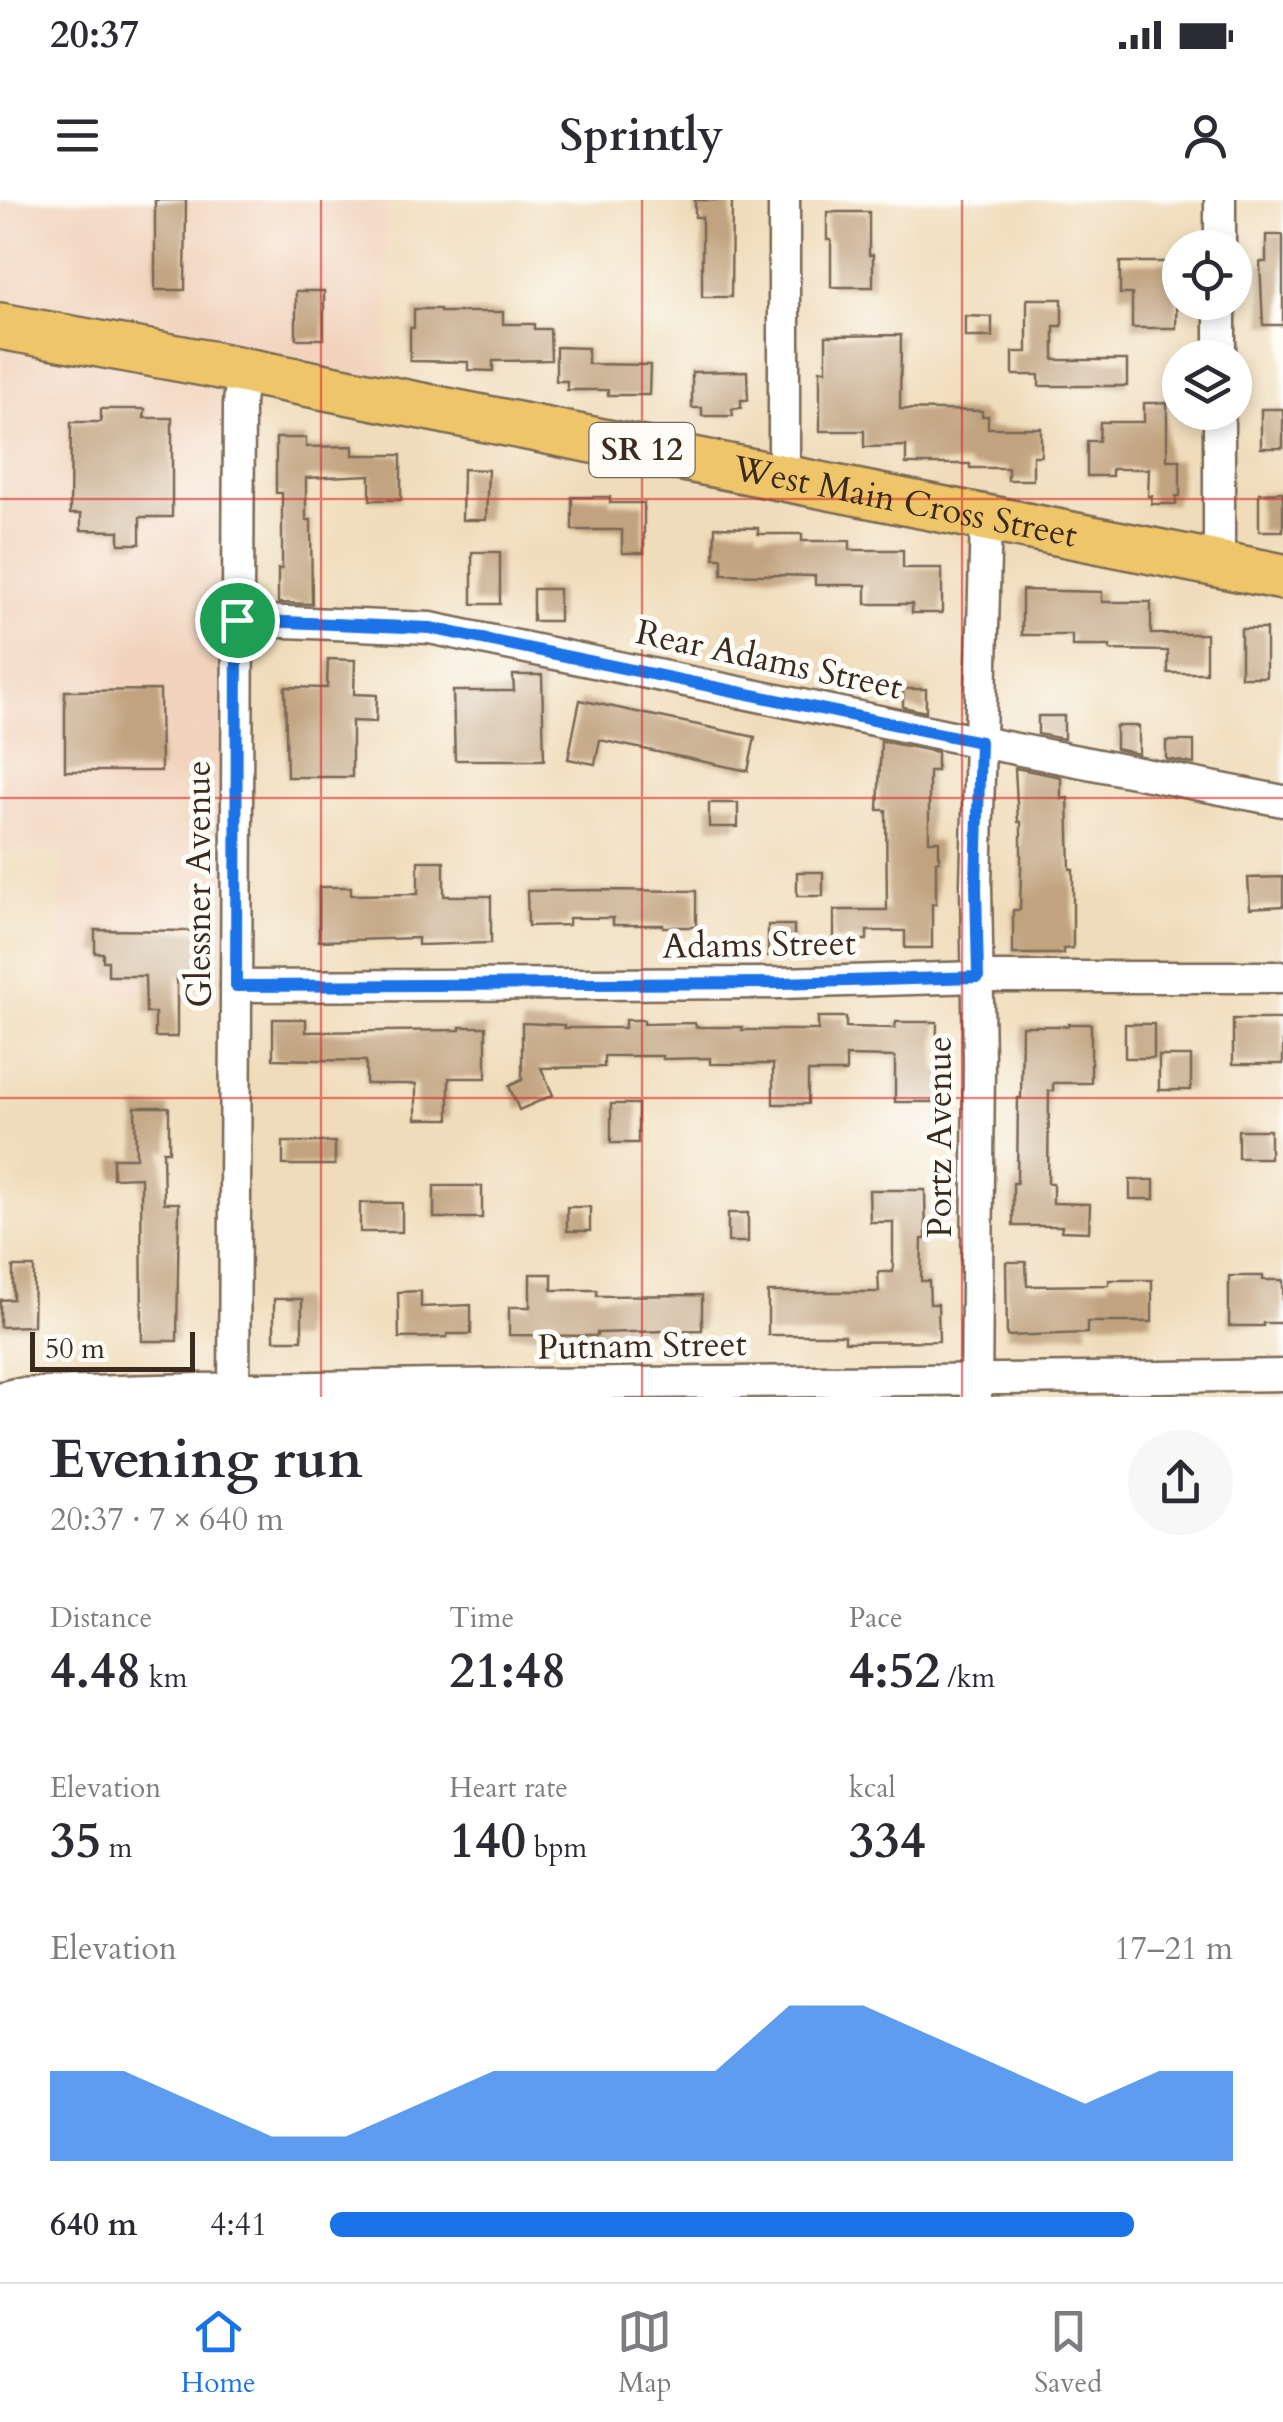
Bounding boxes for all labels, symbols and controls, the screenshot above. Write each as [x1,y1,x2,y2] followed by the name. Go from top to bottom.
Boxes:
[50,9,139,61] text: 20:37
[560,105,723,166] text: Sprintly
[50,108,105,163] icon: menu
[1178,108,1233,163] icon: person
[1162,230,1252,430] map controls
[1162,230,1252,320] button: locate
[1162,340,1252,430] button: layers
[590,423,694,477] road number: SR 12
[728,444,1081,560] street label: West Main Cross Street
[195,578,280,663] pin
[210,593,265,648] icon: arrive
[631,608,907,712] street label: Rear Adams Street
[175,760,223,1008] street label: Glessner Avenue
[662,919,856,971] street label: Adams Street
[916,1036,964,1238] street label: Portz Avenue
[537,1320,747,1372] street label: Putnam Street
[30,1327,195,1372] scale bar
[45,1330,105,1368] text: 50 m
[50,1423,363,1497] text: Evening run
[1128,1430,1233,1535] button: share
[50,1498,284,1542] text: 20:37 · 7 × 640 m
[50,1599,152,1637] text: Distance
[449,1599,514,1637] text: Time
[849,1599,903,1637] text: Pace
[50,1637,141,1705] text: 4.48
[449,1637,566,1705] text: 21:48
[849,1637,940,1705] text: 4:52
[141,1659,188,1697] text: km
[940,1659,995,1697] text: /km
[50,1769,161,1807] text: Elevation
[449,1769,568,1807] text: Heart rate
[849,1769,896,1807] text: kcal
[50,1807,101,1875] text: 35
[449,1807,526,1875] text: 140
[849,1807,926,1875] text: 334
[101,1829,132,1867] text: m
[526,1829,587,1867] text: bpm
[50,1927,177,1971] text: Elevation
[1114,1927,1233,1971] text: 17–21 m
[50,2203,137,2247] text: 640 m
[210,2203,267,2247] text: 4:41
[181,2304,256,2402] tab: Home
[617,2304,672,2402] tab: Map
[1034,2304,1102,2402] tab: Saved

